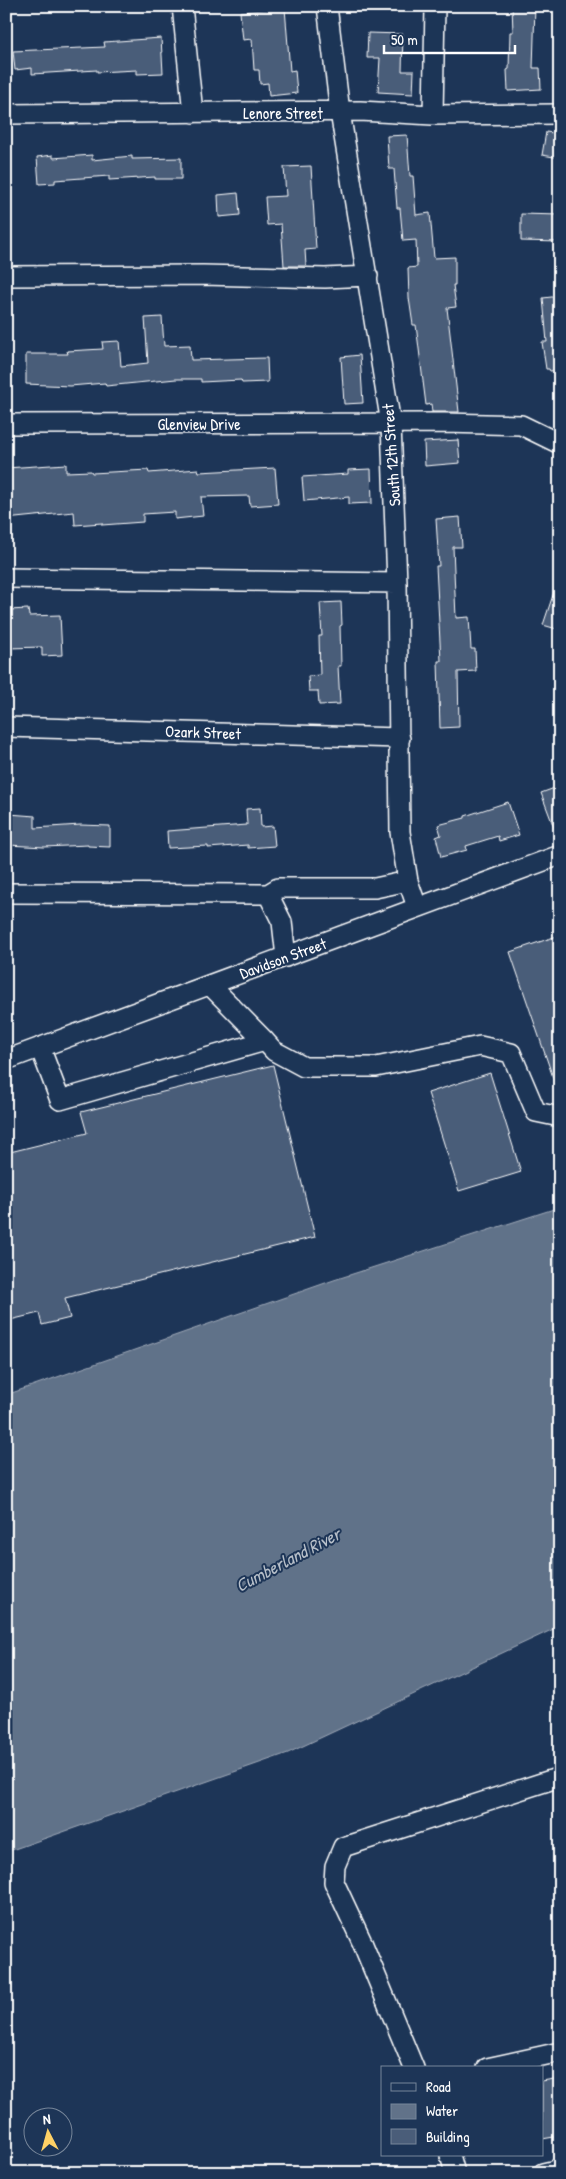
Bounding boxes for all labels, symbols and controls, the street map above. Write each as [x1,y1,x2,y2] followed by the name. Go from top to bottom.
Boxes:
[384,22,515,54] scale bar
[391,29,418,50] text: 50 m
[243,102,323,124] street label: Lenore Street
[376,403,406,507] street label: South 12th Street
[157,413,241,435] street label: Glenview Drive
[165,720,242,744] street label: Ozark Street
[237,932,330,984] street label: Davidson Street
[231,1520,346,1598] water label: Cumberland River
[381,2066,544,2156] legend
[426,2076,451,2097] text: Road
[426,2100,458,2121] text: Water
[22,2106,72,2156] north arrow
[42,2109,52,2128] text: N
[426,2126,470,2147] text: Building

